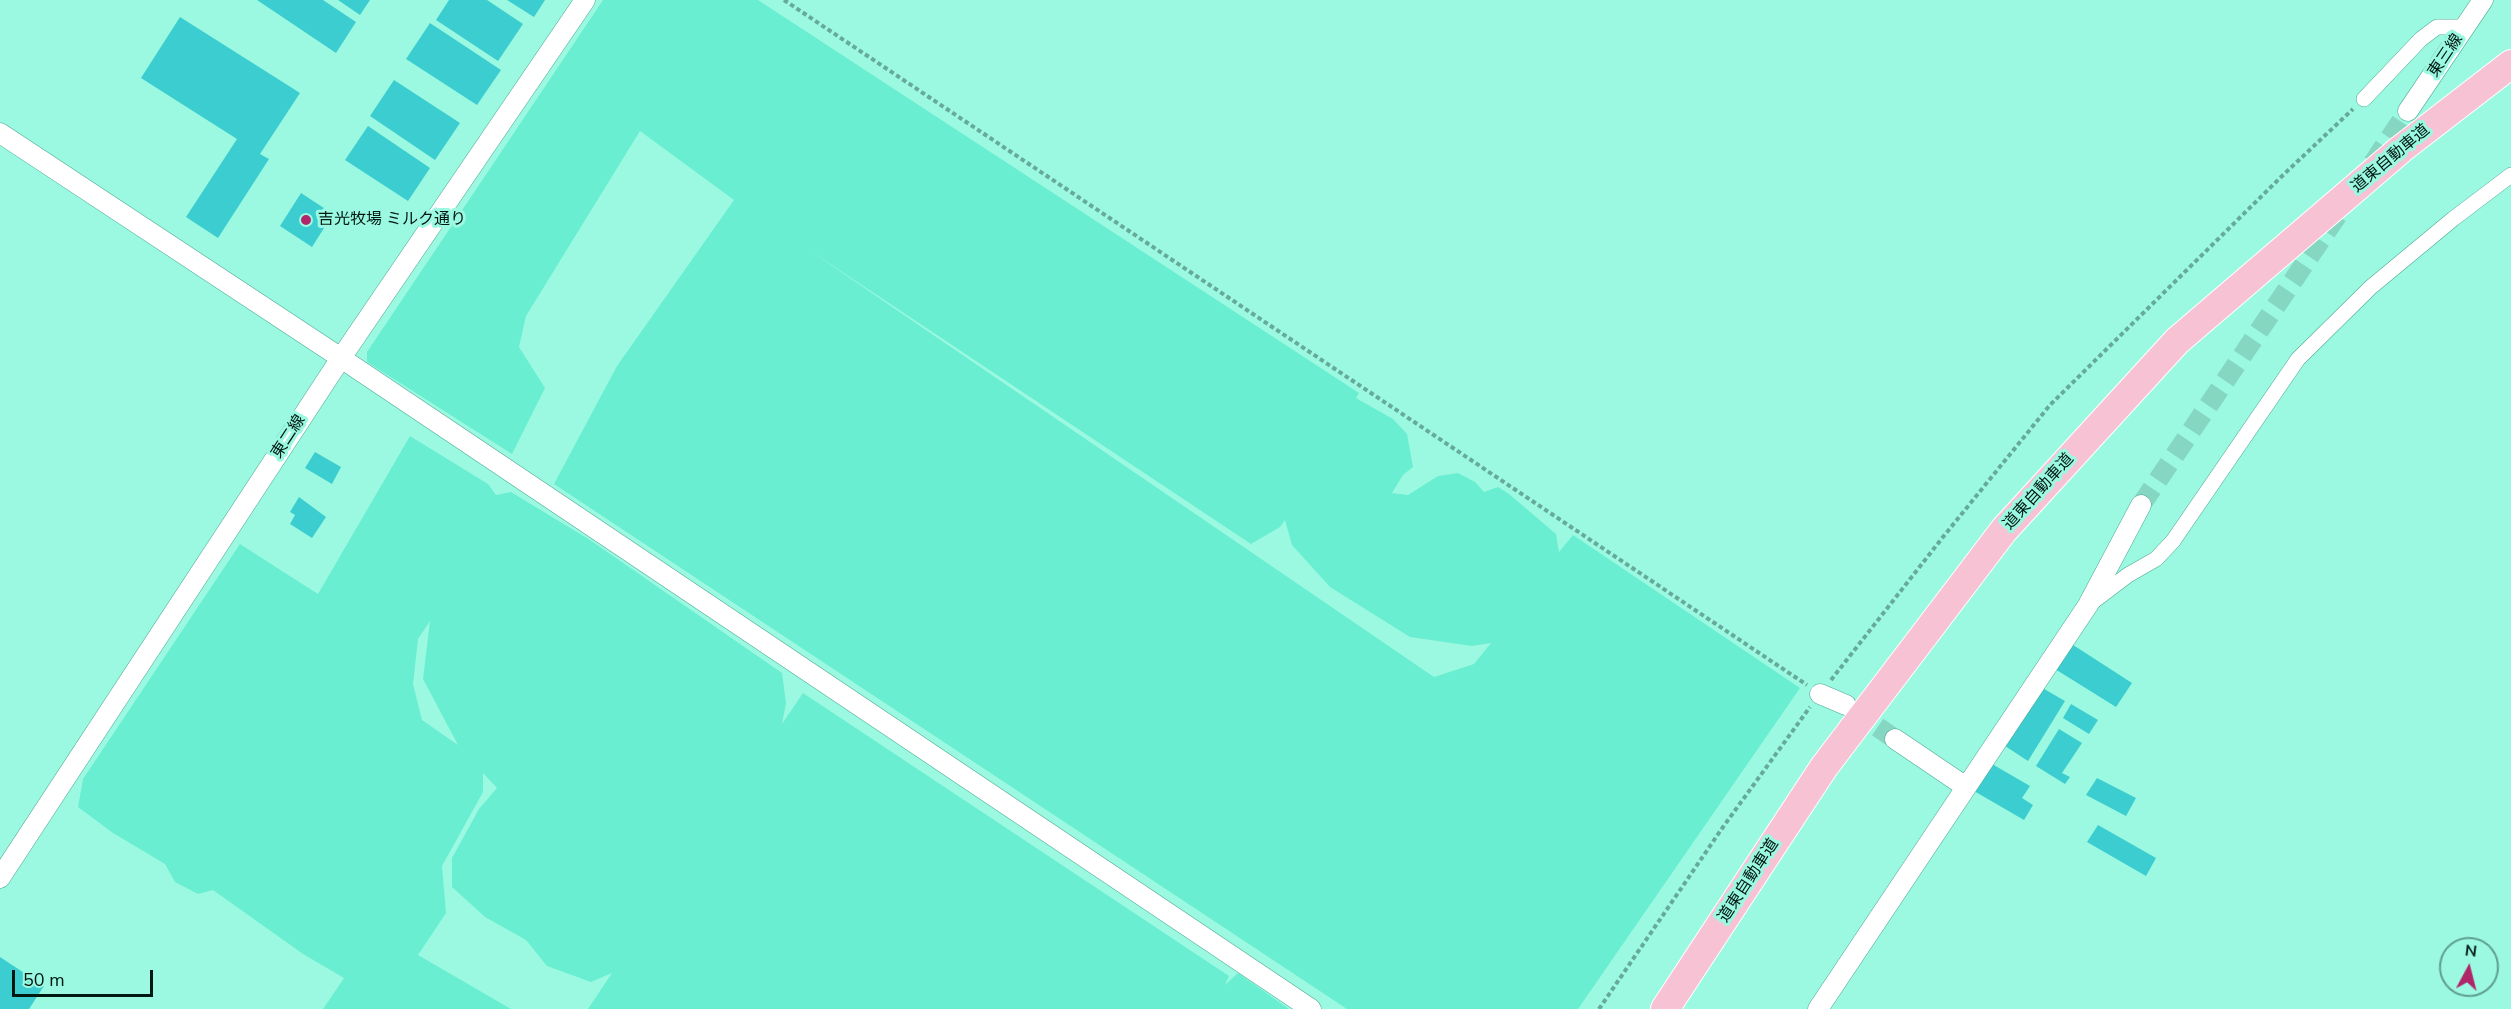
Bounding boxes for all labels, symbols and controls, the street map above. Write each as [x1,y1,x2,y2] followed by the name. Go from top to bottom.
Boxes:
[2425,31,2467,81] street label: 東三線
[2348,121,2434,197] street label: 道東自動車道
[318,210,466,230] place label: 吉光牧場 ミルク通り
[299,213,313,227] marker: 吉光牧場 ミルク通り
[268,412,310,462] street label: 東二線
[2000,450,2078,534] street label: 道東自動車道
[1715,836,1783,926] street label: 道東自動車道
[2439,937,2499,997] north arrow
[2464,939,2478,963] text: N
[15,958,156,996] scale bar
[23,968,65,992] text: 50 m

